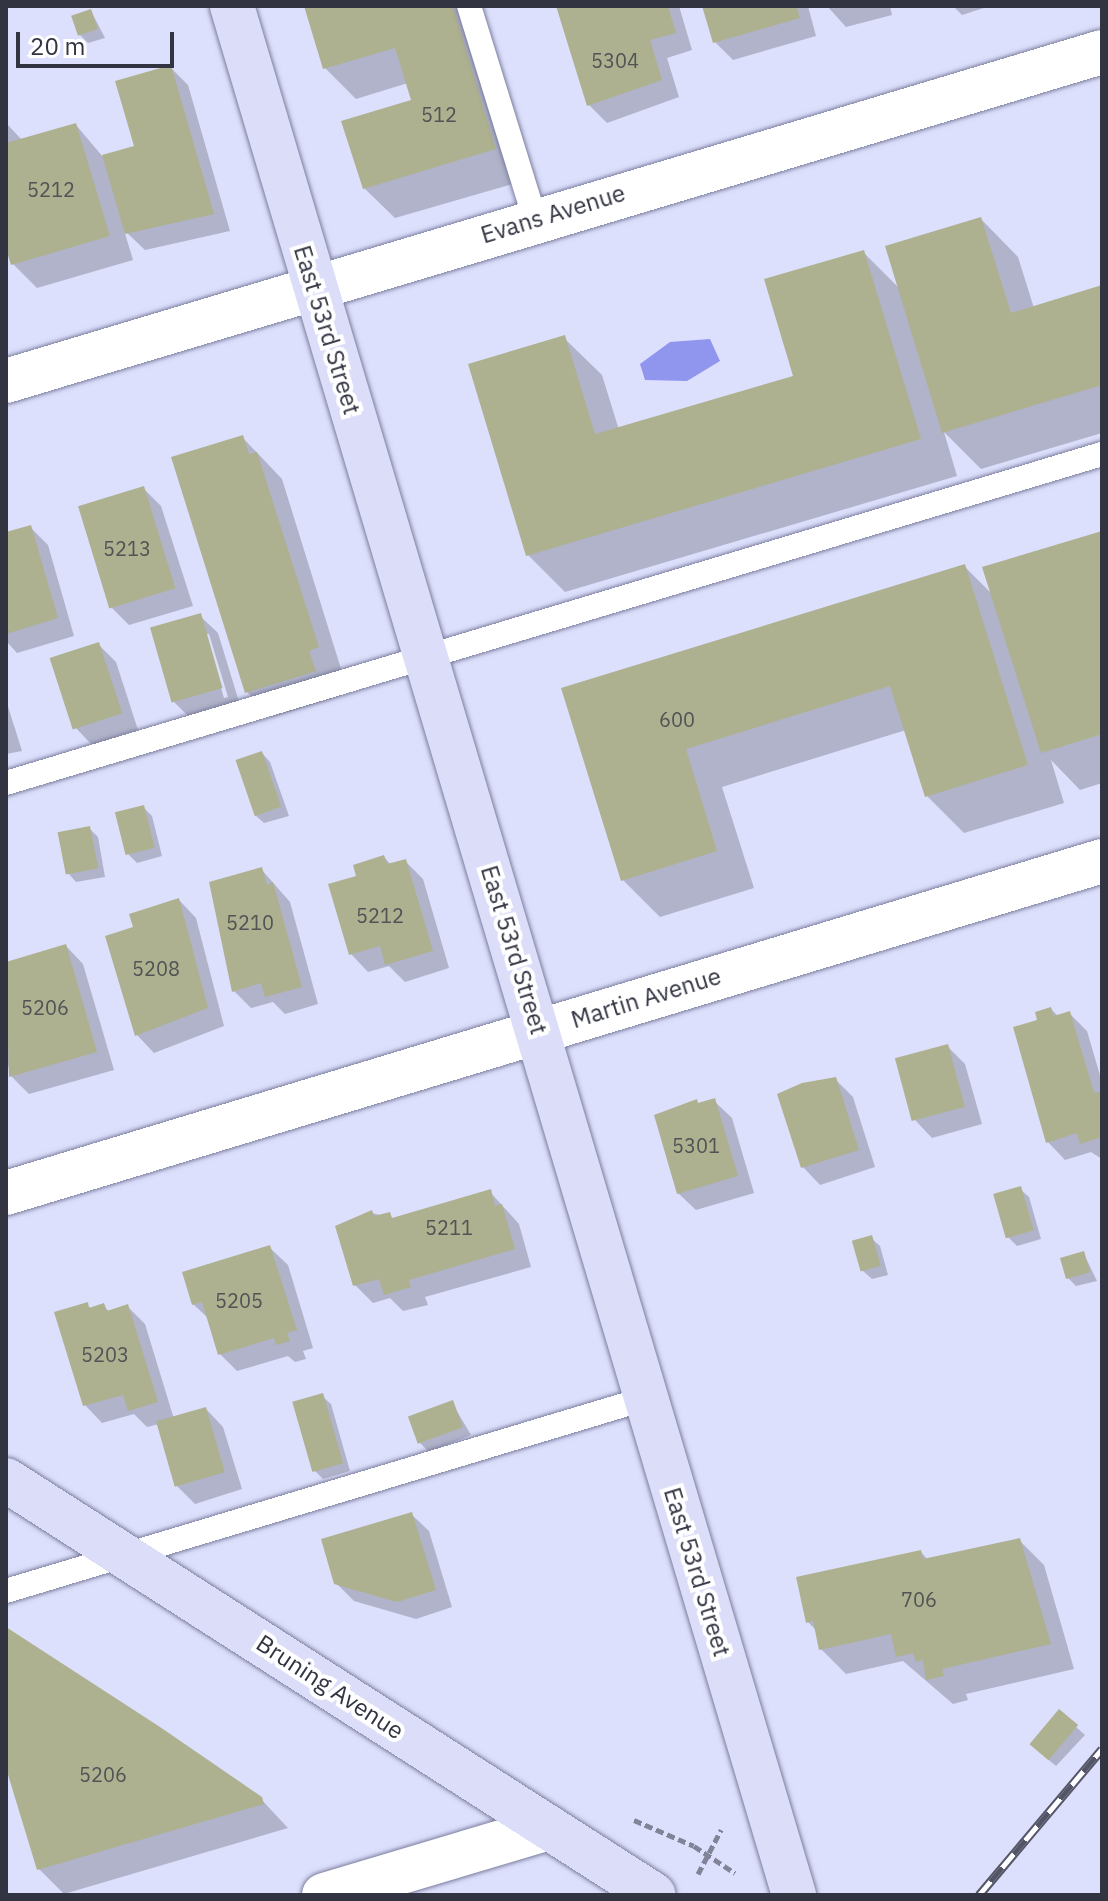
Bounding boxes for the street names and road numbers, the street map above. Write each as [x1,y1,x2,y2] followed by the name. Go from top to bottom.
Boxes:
[477,178,629,250] street label: Evans Avenue
[288,242,366,418] street label: East 53rd Street
[475,862,553,1038] street label: East 53rd Street
[568,962,724,1034] street label: Martin Avenue
[658,1484,736,1660] street label: East 53rd Street
[251,1629,409,1745] street label: Bruning Avenue

